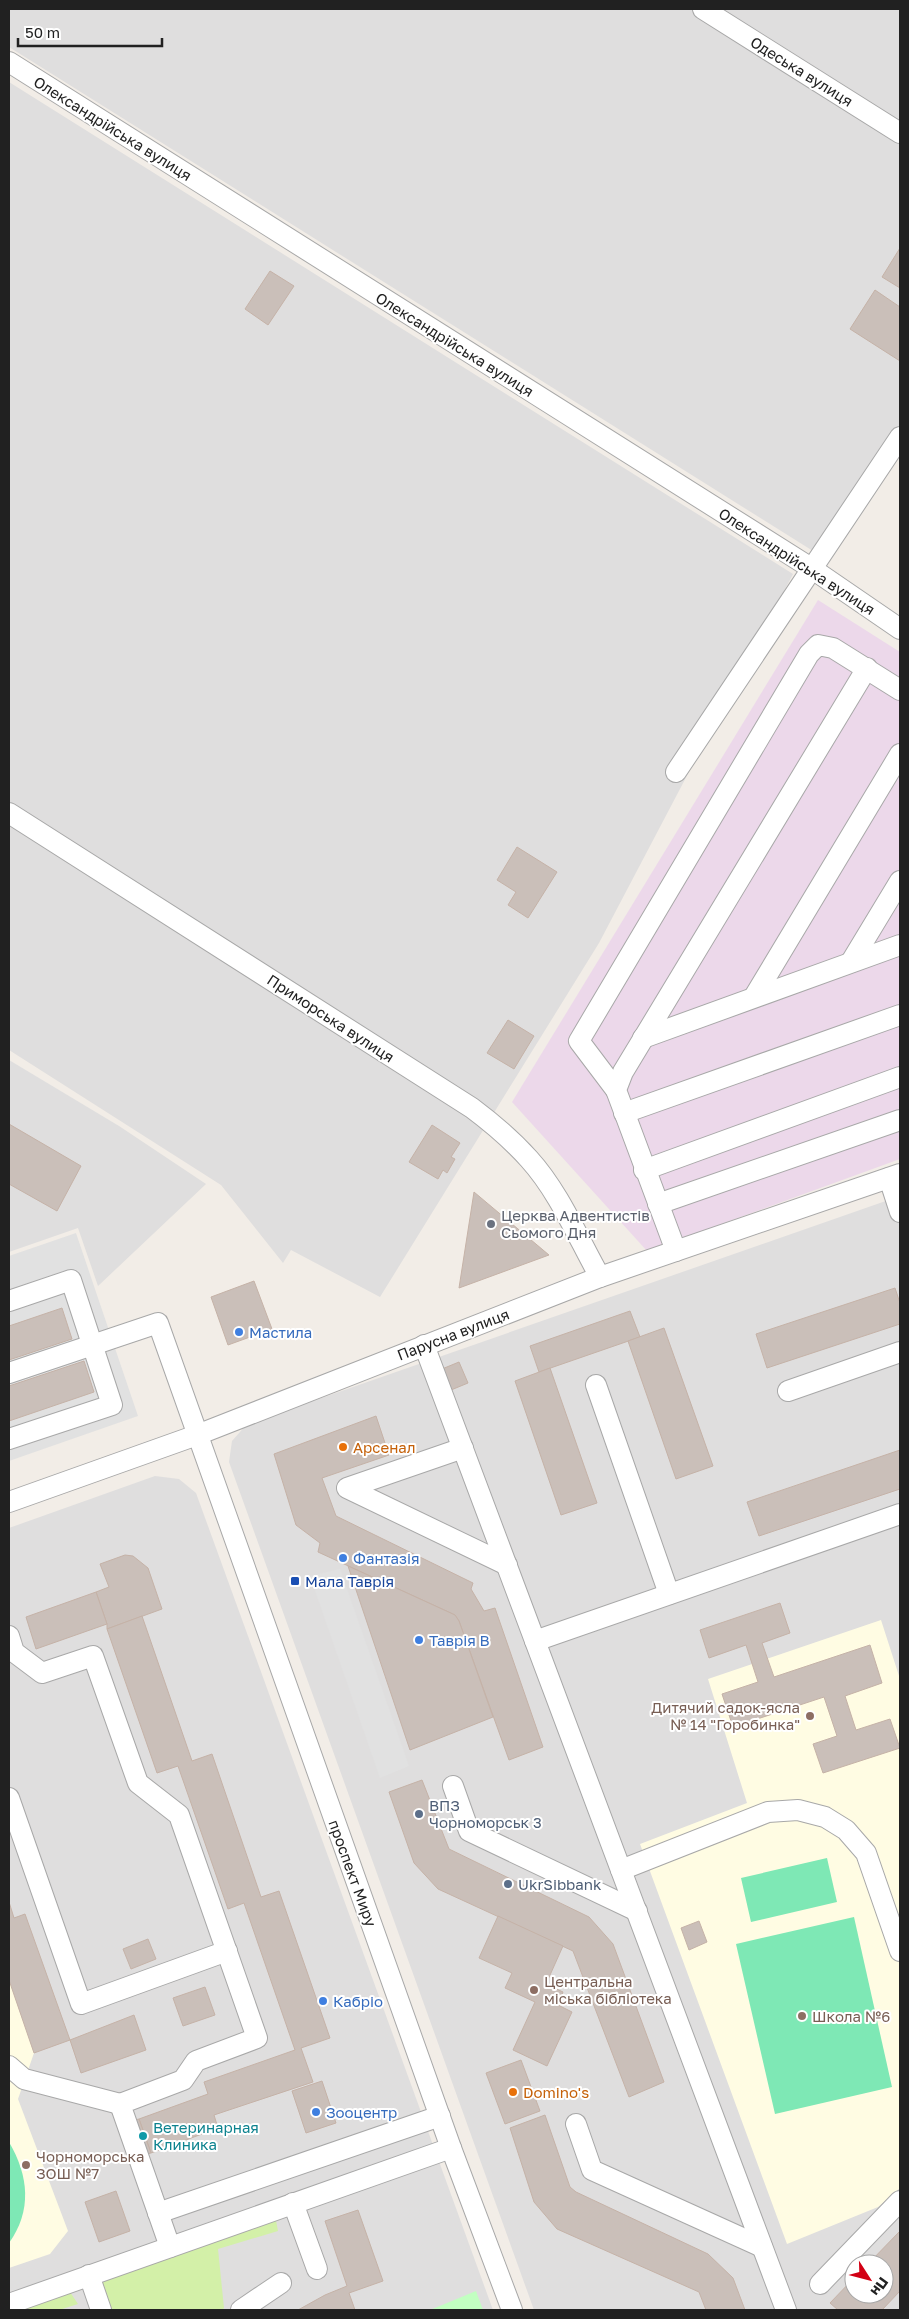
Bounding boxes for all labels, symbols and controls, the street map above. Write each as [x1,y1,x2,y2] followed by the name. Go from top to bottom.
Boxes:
[18,15,161,47] scale bar
[25,23,60,41] text: 50 m
[747,32,857,110] street label: Одеська вулиця
[31,72,195,184] street label: Олександрійська вулиця
[373,288,537,400] street label: Олександрійська вулиця
[715,504,879,618] street label: Олександрійська вулиця
[264,970,398,1066] street label: Приморська вулиця
[501,1206,650,1241] place label: Церква Адвентистів Сьомого Дня
[485,1218,497,1230] marker: Церква Адвентистів Сьомого Дня
[394,1304,512,1364] street label: Парусна вулиця
[249,1323,312,1341] place label: Мастила
[233,1326,245,1338] marker: Мастила
[353,1438,416,1456] place label: Арсенал
[337,1441,349,1453] marker: Арсенал
[353,1549,420,1567] place label: Фантазія
[337,1552,349,1564] marker: Фантазія
[305,1572,394,1590] place label: Мала Таврія
[289,1575,301,1587] marker: Мала Таврія
[429,1631,490,1649] place label: Таврія В
[413,1634,425,1646] marker: Таврія В
[651,1698,800,1733] place label: Дитячий садок-ясла № 14 "Горобинка"
[804,1710,816,1722] marker: Дитячий садок-ясла № 14 "Горобинка"
[429,1796,542,1831] place label: ВПЗ Чорноморськ 3
[413,1808,425,1820] marker: ВПЗ Чорноморськ 3
[325,1817,381,1929] street label: проспект Миру
[518,1875,602,1893] place label: UkrSibbank
[502,1878,514,1890] marker: UkrSibbank
[544,1972,672,2007] place label: Центральна міська бібліотека
[528,1984,540,1996] marker: Центральна міська бібліотека
[333,1992,383,2010] place label: Кабріо
[317,1995,329,2007] marker: Кабріо
[812,2007,890,2025] place label: Школа №6
[796,2010,808,2022] marker: Школа №6
[523,2083,589,2101] place label: Domino's
[507,2086,519,2098] marker: Domino's
[326,2103,397,2121] place label: Зооцентр
[310,2106,322,2118] marker: Зооцентр
[153,2118,259,2153] place label: Ветеринарная Клиника
[137,2130,149,2142] marker: Ветеринарная Клиника
[36,2147,144,2182] place label: Чорноморська ЗОШ №7
[20,2159,32,2171] marker: Чорноморська ЗОШ №7
[844,2254,894,2304] north arrow
[867,2274,892,2300] text: Пн

